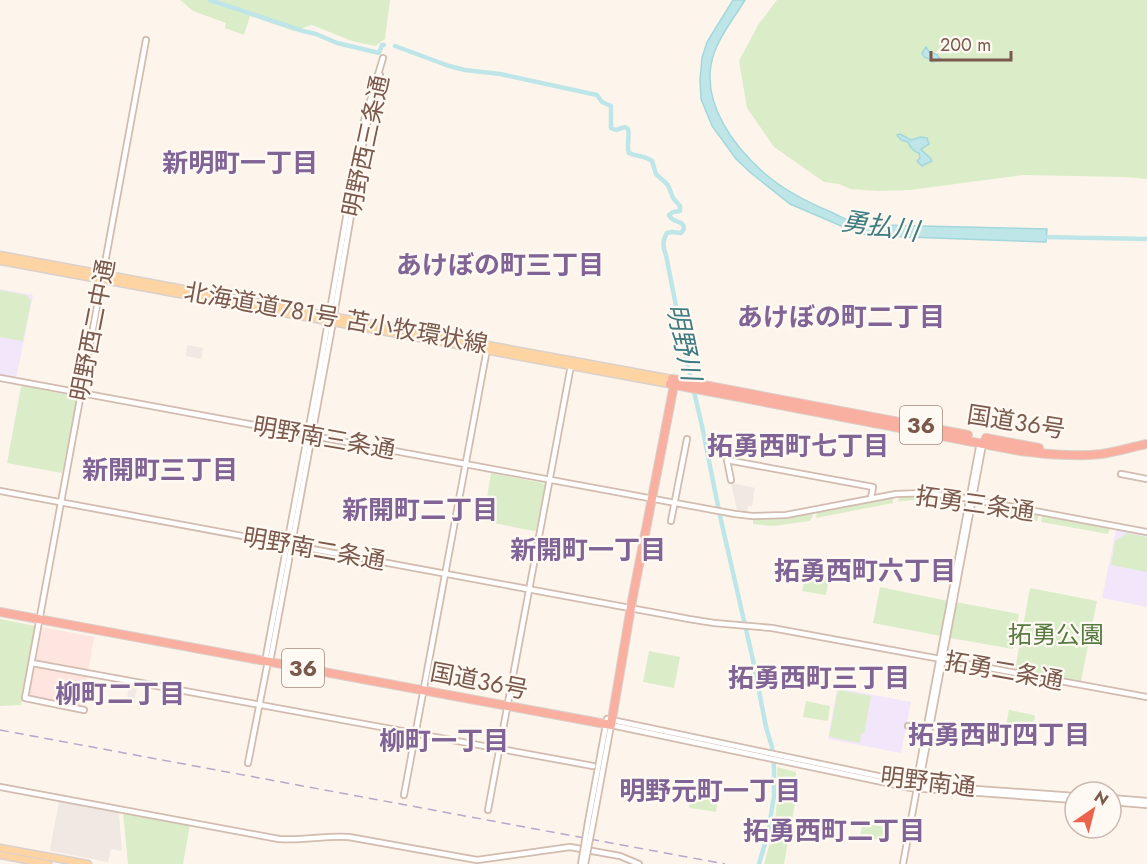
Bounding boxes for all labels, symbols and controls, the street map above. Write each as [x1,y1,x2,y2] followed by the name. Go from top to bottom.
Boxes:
[931,24,1010,62] scale bar
[940,32,991,58] text: 200 m
[333,72,398,220] street label: 明野西三条通
[162,144,318,182] district label: 新明町一丁目
[839,202,924,251] water label: 勇払川
[396,246,604,284] district label: あけぼの町三丁目
[62,256,123,404] street label: 明野西二中通
[182,274,491,361] street label: 北海道道781号 苫小牧環状線
[737,298,945,336] district label: あけぼの町二丁目
[657,300,711,387] water label: 明野川
[964,396,1068,447] street label: 国道36号
[900,406,942,444] road number: 36
[250,408,398,467] street label: 明野南三条通
[707,427,889,465] district label: 拓勇西町七丁目
[82,451,238,489] district label: 新開町三丁目
[913,478,1037,529] street label: 拓勇三条通
[342,491,498,529] district label: 新開町二丁目
[240,519,388,578] street label: 明野南二条通
[510,531,666,569] district label: 新開町一丁目
[774,552,956,590] district label: 拓勇西町六丁目
[1008,617,1104,652] park label: 拓勇公園
[942,643,1066,698] street label: 拓勇二条通
[282,649,324,687] road number: 36
[427,654,531,707] street label: 国道36号
[728,659,910,697] district label: 拓勇西町三丁目
[55,675,185,713] district label: 柳町二丁目
[908,716,1090,754] district label: 拓勇西町四丁目
[379,722,509,760] district label: 柳町一丁目
[878,758,978,805] street label: 明野南通
[619,772,801,810] district label: 明野元町一丁目
[1063,780,1123,840] north arrow
[1090,785,1113,811] text: N
[743,812,925,850] district label: 拓勇西町二丁目

